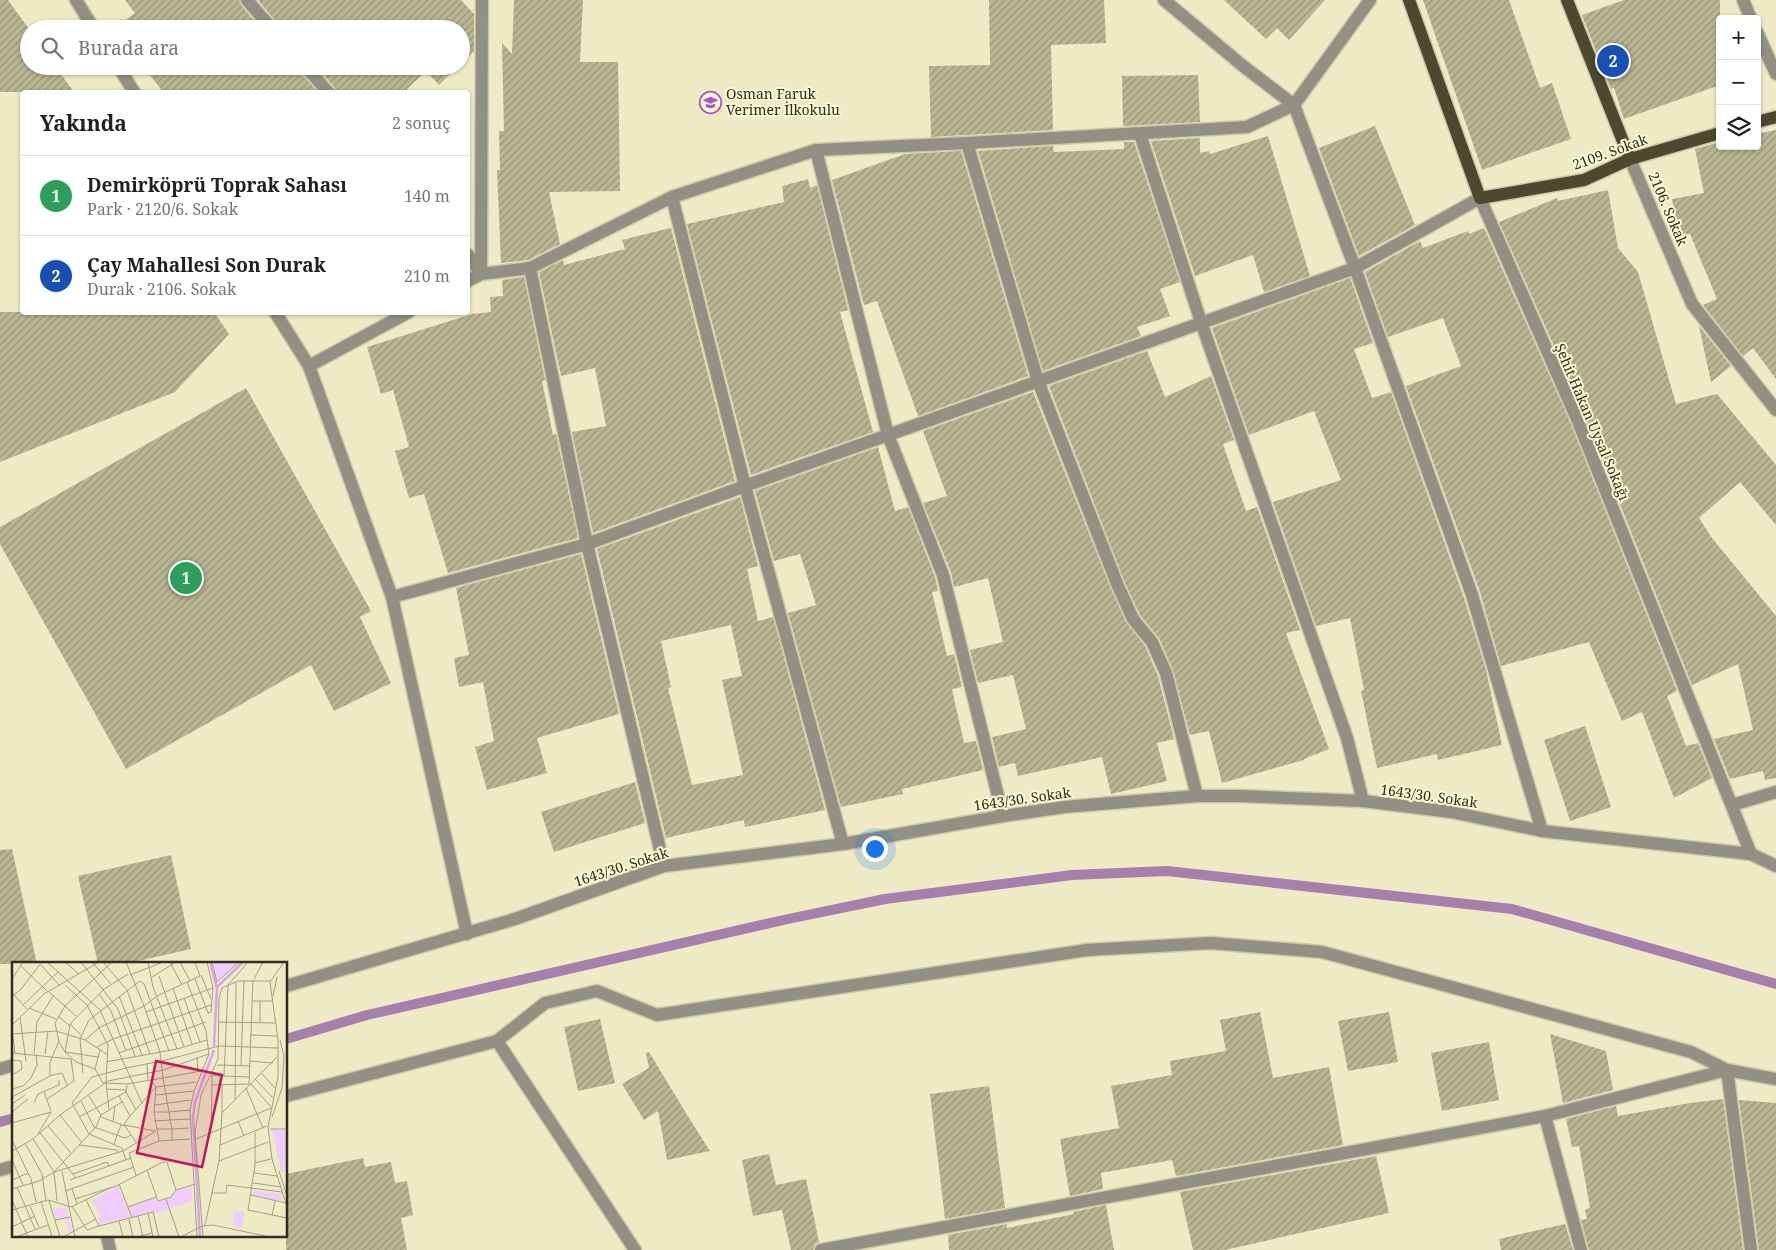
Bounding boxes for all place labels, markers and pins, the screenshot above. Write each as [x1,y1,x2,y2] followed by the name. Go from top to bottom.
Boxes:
[1597,42,1629,80] pin: 2
[726,84,840,119] place label: Osman Faruk Verimer İlkokulu
[698,90,722,114] school or university icon: Osman Faruk Verimer İlkokulu
[170,559,202,597] pin: 1

